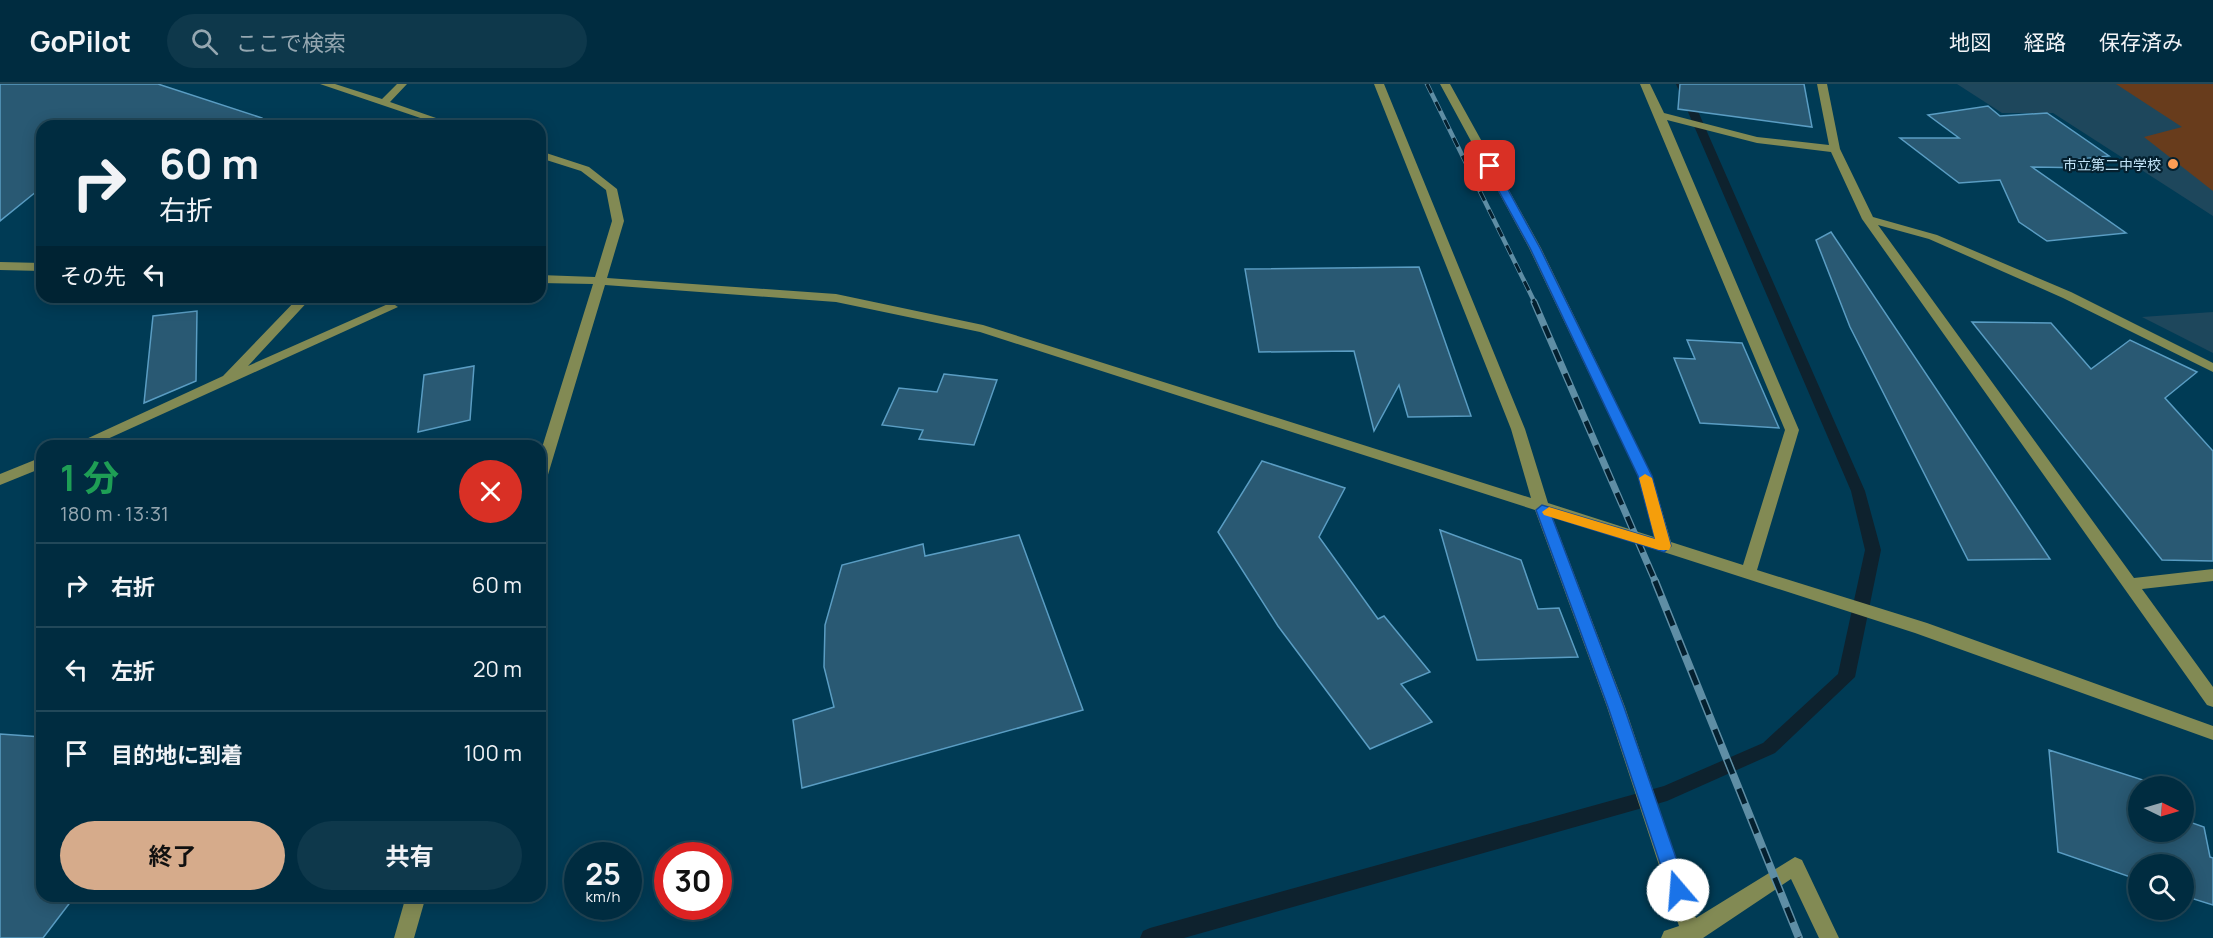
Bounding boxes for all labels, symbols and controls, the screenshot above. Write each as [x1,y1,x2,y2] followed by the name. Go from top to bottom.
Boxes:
[167,14,587,68] search box
[30,22,131,60] text: GoPilot
[188,25,221,58] icon: search
[236,28,346,58] text: ここで検索
[1949,28,1991,56] text: 地図
[2024,28,2066,56] text: 経路
[2099,28,2183,56] text: 保存済み
[159,134,259,192] text: 60 m
[1464,140,1515,191] pin
[60,144,138,222] icon: right
[1473,149,1506,182] icon: arrive
[2063,155,2161,174] place label: 市立第二中学校
[2166,157,2180,171] marker: 市立第二中学校
[159,191,213,228] text: 右折
[138,258,171,291] icon: left
[60,261,126,291] text: その先
[60,453,119,502] text: 1 分
[459,460,522,523] button: close
[60,500,169,527] text: 180 m · 13:31
[60,569,93,602] icon: right
[472,570,522,600] text: 60 m
[111,572,155,602] text: 右折
[60,653,93,686] icon: left
[473,654,522,684] text: 20 m
[111,656,155,686] text: 左折
[60,737,93,770] icon: arrive
[464,738,522,768] text: 100 m
[111,740,243,770] text: 目的地に到着
[2128,776,2194,842] north arrow
[2128,776,2194,920] map controls
[60,821,285,890] button: 終了
[297,821,522,890] button: 共有
[654,842,732,920] speed limit sign: 30
[585,853,621,894] text: 25
[2128,854,2194,920] button: search
[1646,858,1710,922] position arrow
[586,886,620,907] text: km/h

